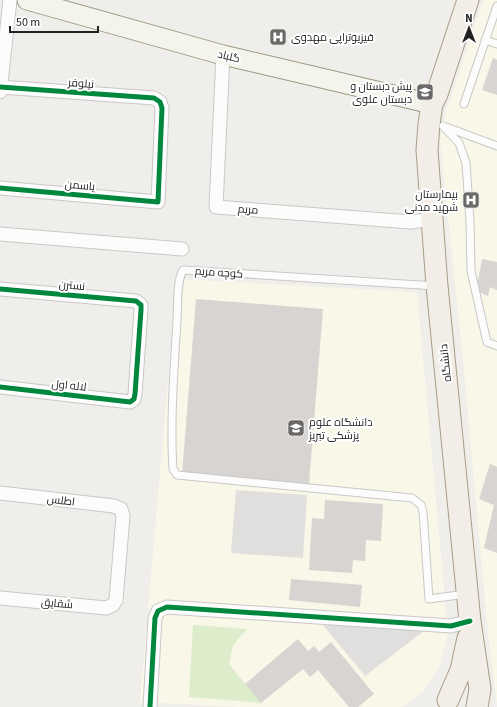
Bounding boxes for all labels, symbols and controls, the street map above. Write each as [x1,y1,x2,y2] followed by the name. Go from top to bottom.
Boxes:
[10,8,98,34] scale bar
[449,8,489,48] north arrow
[465,11,473,26] text: N
[16,14,40,31] text: 50 m
[268,27,288,47] hospital icon: فیزیوتراپی مهدوی
[291,30,374,45] place label: فیزیوتراپی مهدوی
[216,46,242,66] street label: گلباد
[67,75,94,92] street label: نیلوفر
[350,79,412,107] place label: پیش دبستان و دبستان علوی
[415,82,435,102] school or university icon: پیش دبستان و دبستان علوی
[64,177,96,194] street label: یاسمن
[405,187,458,215] place label: بیمارستان شهید مدنی
[461,190,481,210] hospital icon: بیمارستان شهید مدنی
[237,201,259,218] street label: مریم
[194,263,244,282] street label: کوچه مریم
[58,277,86,294] street label: نسترن
[436,343,455,383] street label: دانشگاه
[51,376,87,395] street label: لاله اول
[308,415,372,443] place label: دانشگاه علوم پزشکی تبریز
[286,418,306,438] school or university icon: دانشگاه علوم پزشکی تبریز
[46,491,76,510] street label: اطلس
[40,595,74,612] street label: شقایق

